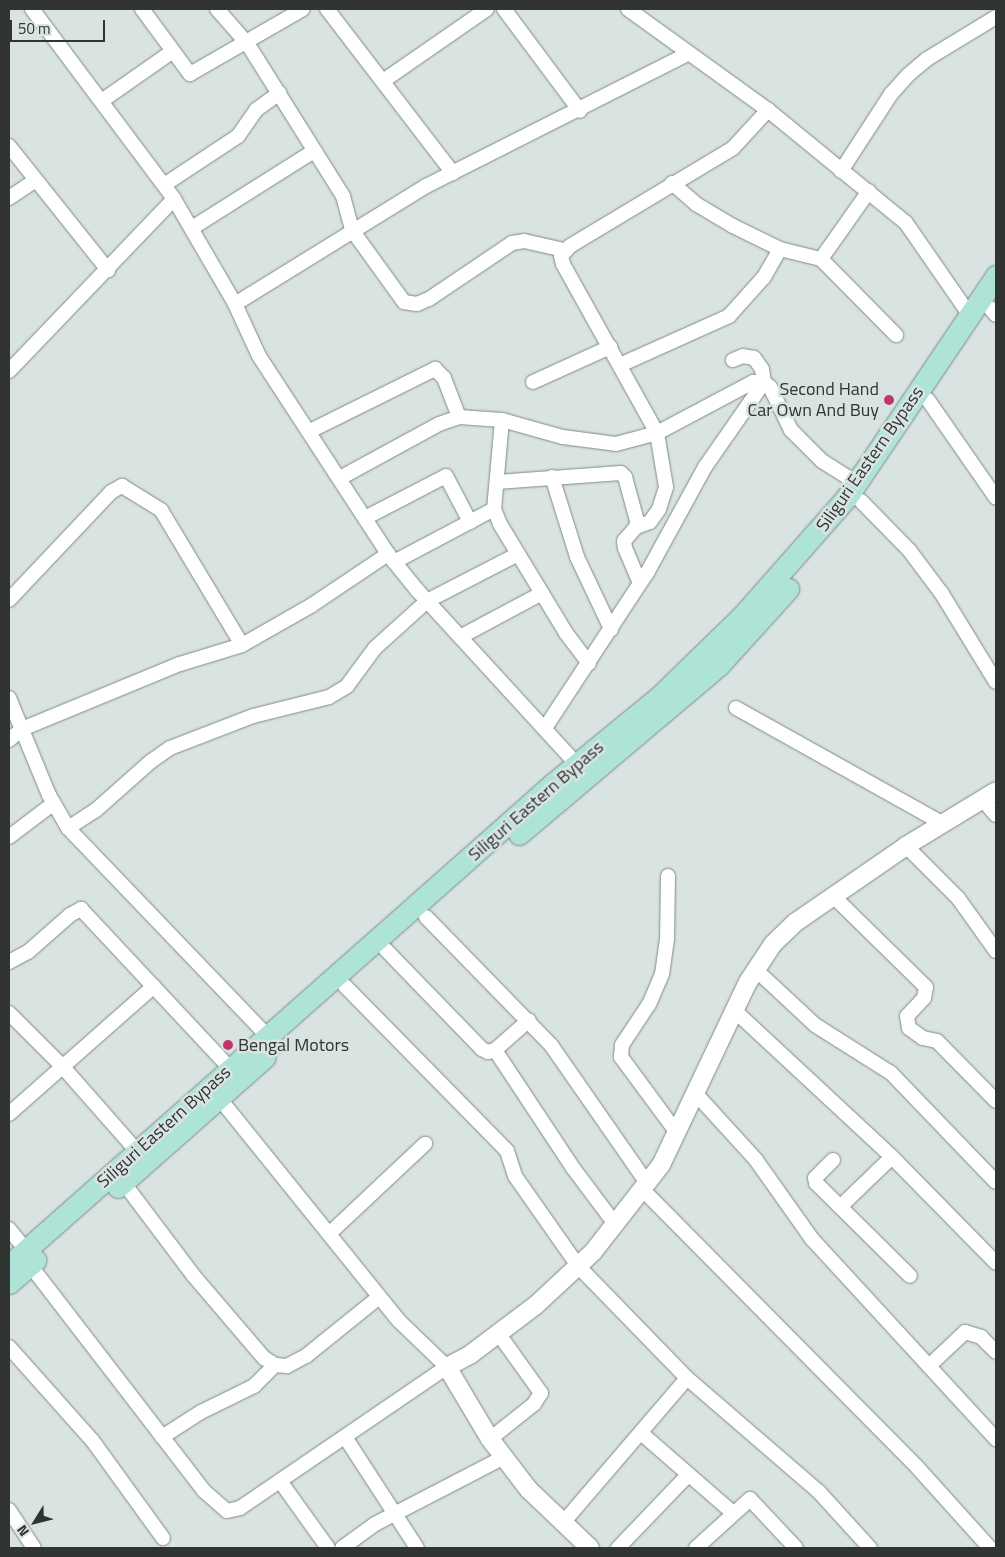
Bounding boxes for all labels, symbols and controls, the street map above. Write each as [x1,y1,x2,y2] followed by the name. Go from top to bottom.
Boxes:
[12,10,108,42] scale bar
[18,17,51,40] text: 50 m
[748,379,879,422] place label: Second Hand Car Own And Buy
[812,382,928,536] street label: Siliguri Eastern Bypass
[883,394,895,406] marker: Second Hand Car Own And Buy
[464,736,608,866] street label: Siliguri Eastern Bypass
[238,1034,349,1056] place label: Bengal Motors
[222,1039,234,1051] marker: Bengal Motors
[93,1061,235,1193] street label: Siliguri Eastern Bypass
[10,1497,60,1547] north arrow
[11,1521,34,1541] text: N

